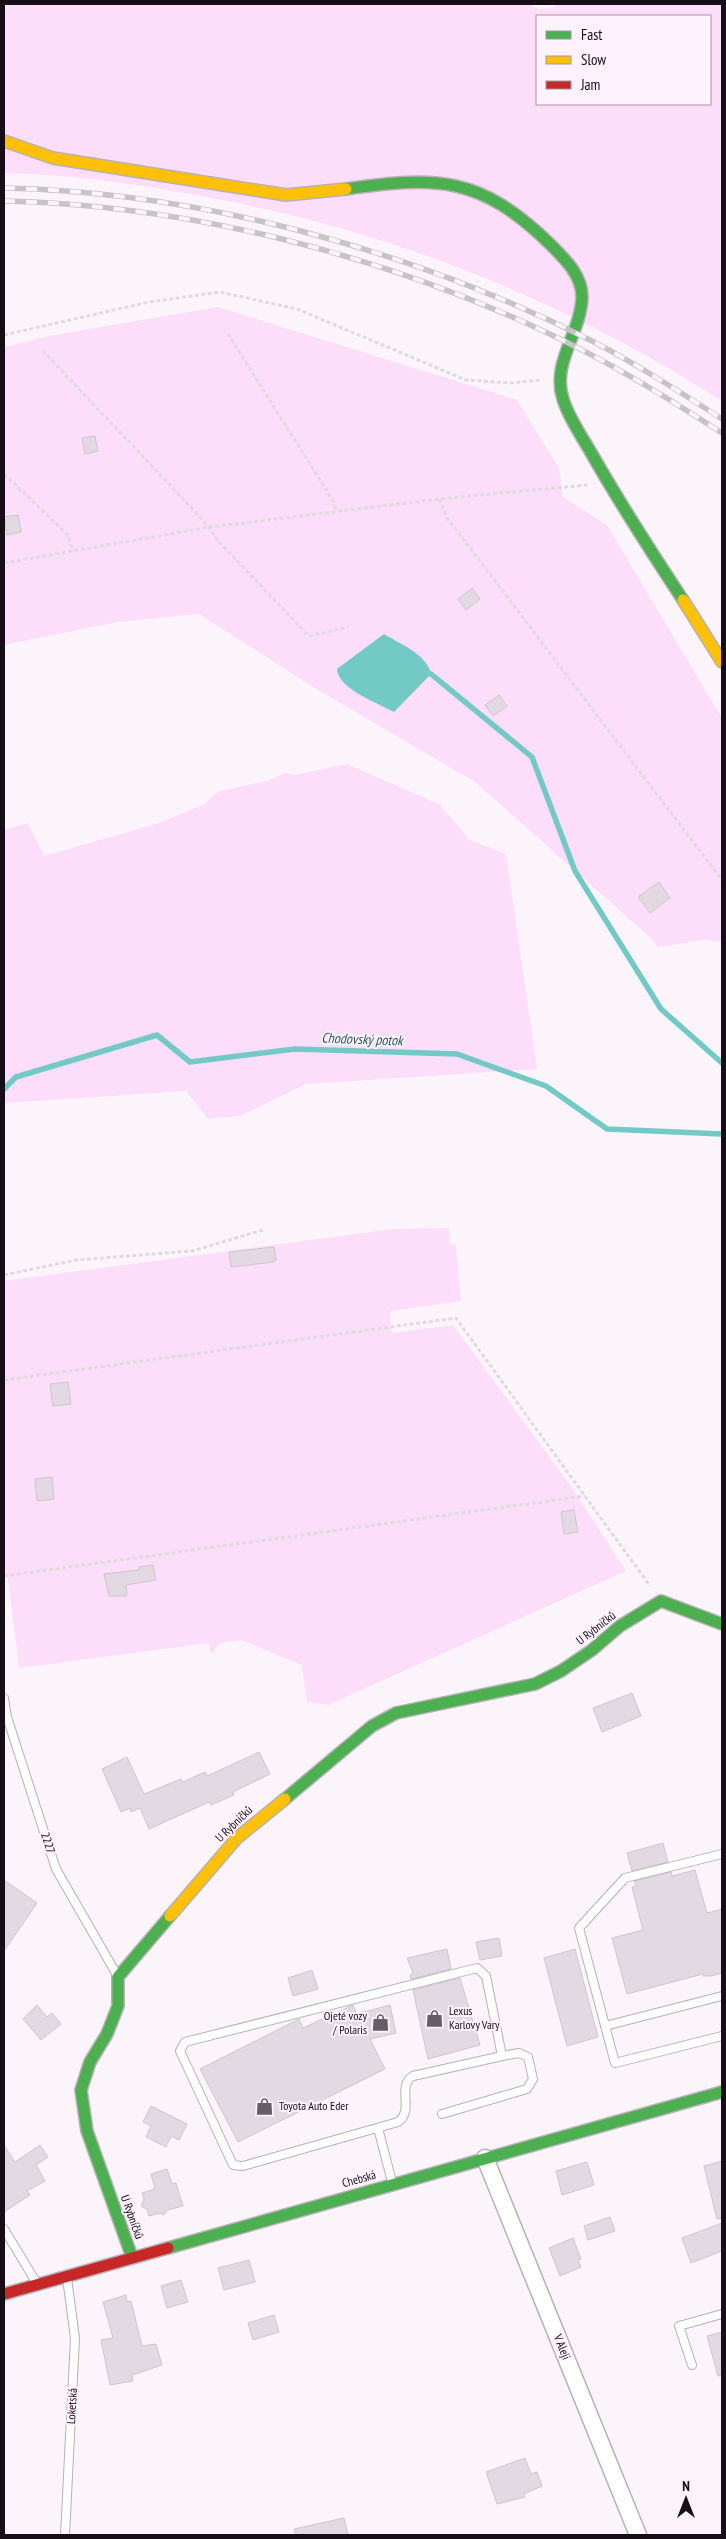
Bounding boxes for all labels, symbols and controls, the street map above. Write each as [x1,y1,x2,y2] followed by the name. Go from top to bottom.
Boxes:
[536,15,711,105] legend
[581,25,602,44] text: Fast
[581,50,606,69] text: Slow
[580,75,600,94] text: Jam
[321,1029,405,1049] water label: Chodovský potok
[573,1608,618,1648] street label: U Rybníčků
[212,1802,255,1845] street label: U Rybníčků
[38,1830,59,1855] street label: 2227
[449,2003,500,2032] place label: Lexus Karlovy Vary
[324,2008,367,2037] place label: Ojeté vozy / Polaris
[425,2008,445,2028] shop icon: Lexus Karlovy Vary
[371,2013,391,2033] shop icon: Ojeté vozy / Polaris
[255,2096,275,2116] shop icon: Toyota Auto Eder
[279,2098,349,2113] place label: Toyota Auto Eder
[340,2167,378,2190] street label: Chebská
[118,2193,147,2241] street label: U Rybníčků
[550,2331,574,2362] street label: V Aleji
[63,2387,80,2424] street label: Loketská
[661,2474,711,2524] north arrow
[682,2477,690,2495] text: N

